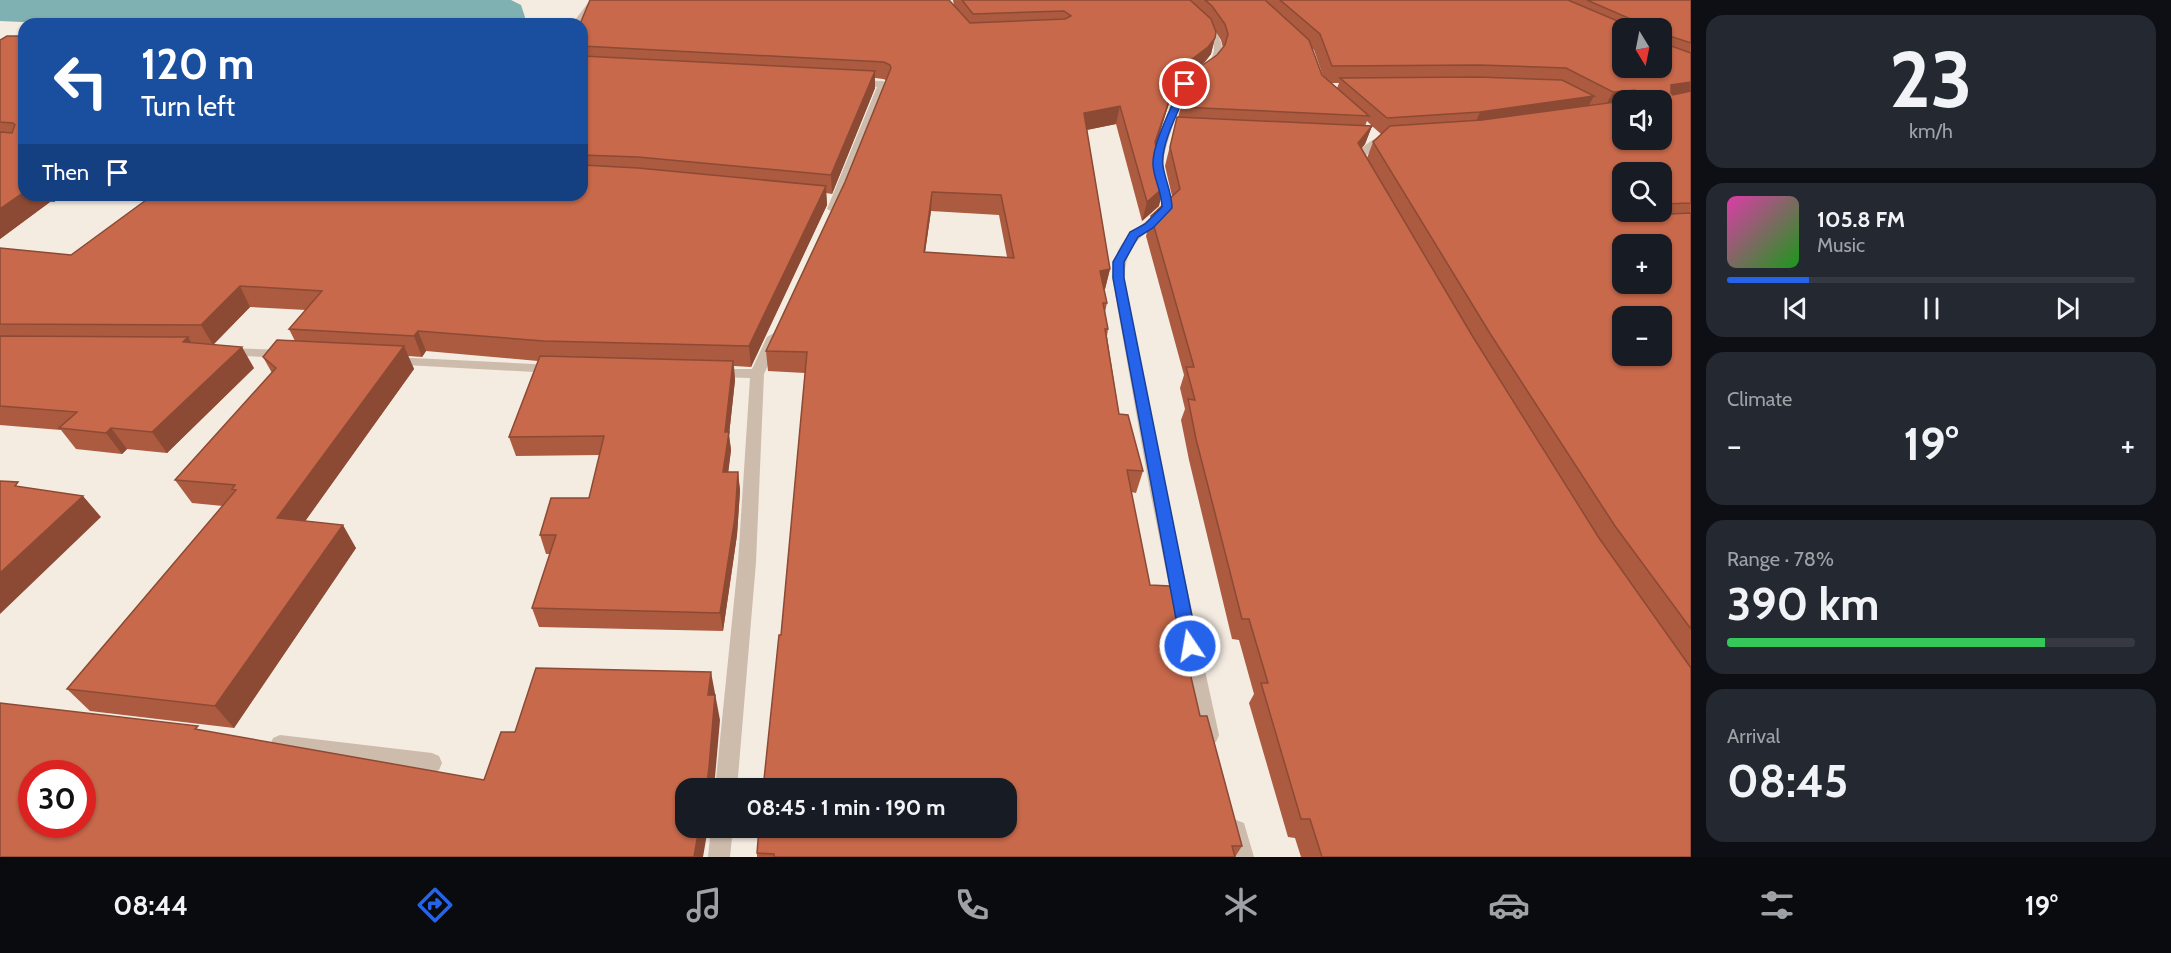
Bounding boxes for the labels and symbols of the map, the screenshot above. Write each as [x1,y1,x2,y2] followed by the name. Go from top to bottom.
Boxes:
[1612,18,1672,78] north arrow
[1159,58,1210,109] pin
[1158,614,1222,678] position arrow
[18,760,96,838] speed limit sign: 30

